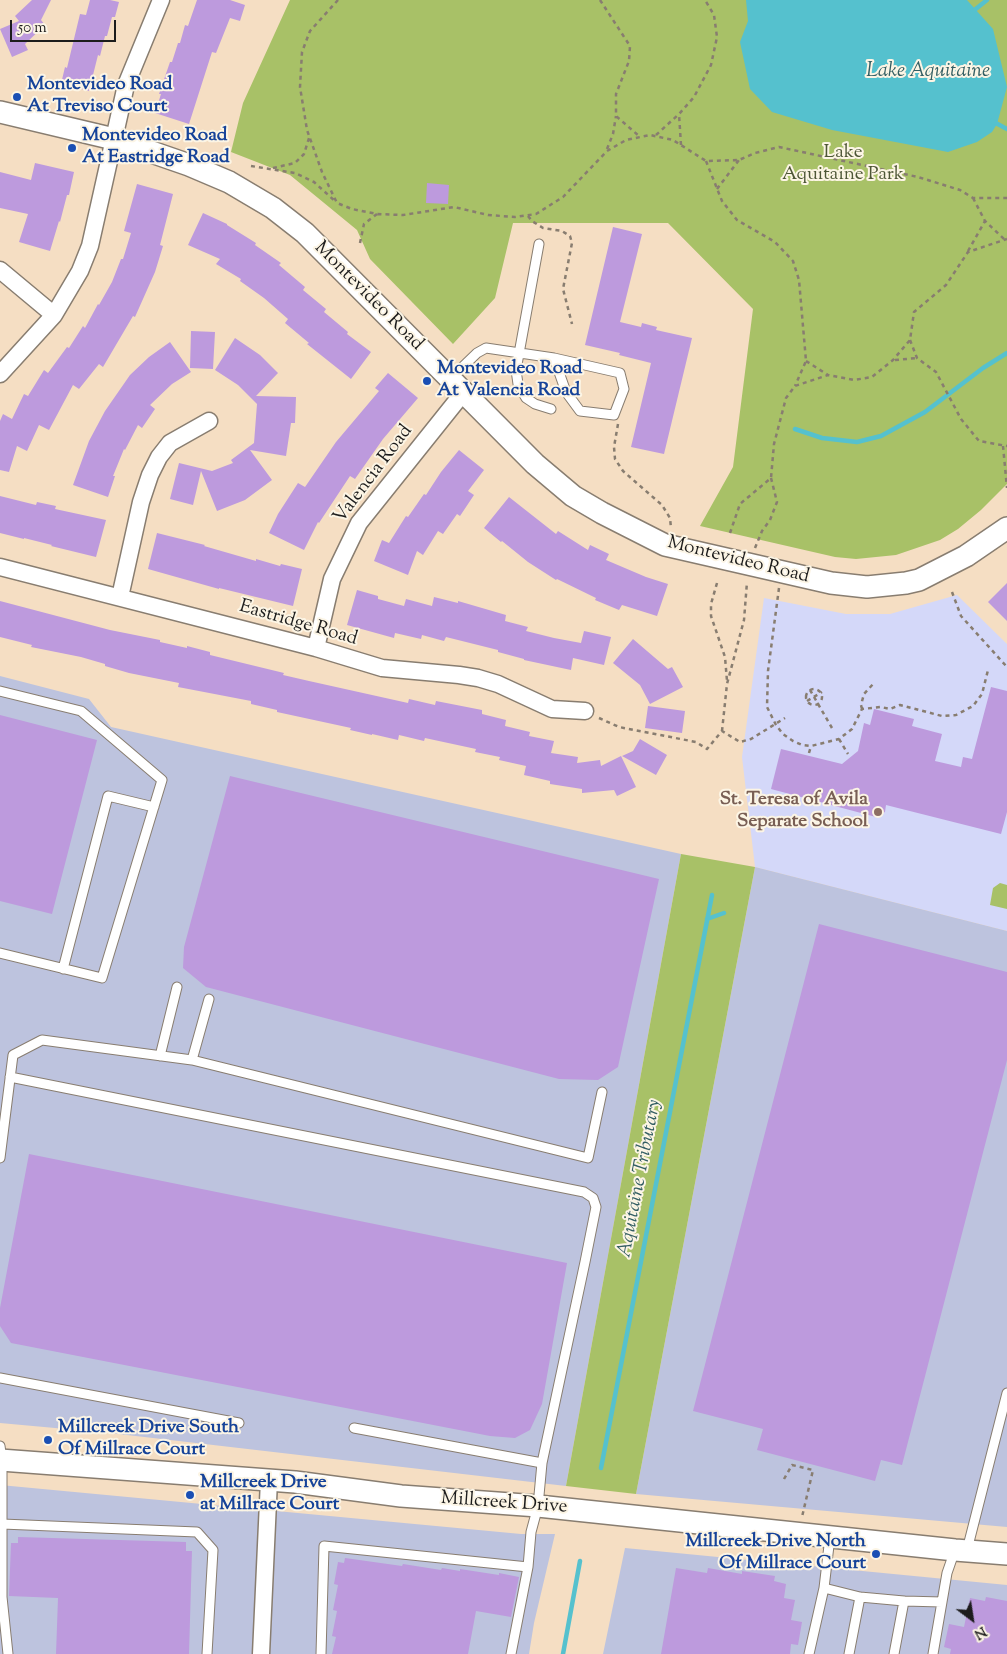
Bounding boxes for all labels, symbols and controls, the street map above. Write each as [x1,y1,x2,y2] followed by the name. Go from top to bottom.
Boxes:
[12,10,119,42] scale bar
[18,18,47,39] text: 50 m
[866,61,990,85] water label: Lake Aquitaine
[27,75,172,119] place label: Montevideo Road At Treviso Court
[11,91,23,103] marker: Montevideo Road At Treviso Court
[82,126,230,170] place label: Montevideo Road At Eastridge Road
[66,142,78,154] marker: Montevideo Road At Eastridge Road
[782,143,904,187] park label: Lake Aquitaine Park
[309,238,427,356] street label: Montevideo Road
[437,359,582,403] place label: Montevideo Road At Valencia Road
[421,375,433,387] marker: Montevideo Road At Valencia Road
[330,421,418,529] street label: Valencia Road
[665,532,811,590] street label: Montevideo Road
[236,596,360,652] street label: Eastridge Road
[720,790,868,834] place label: St. Teresa of Avila Separate School
[872,806,884,818] marker: St. Teresa of Avila Separate School
[614,1098,668,1260] water label: Aquitaine Tributary
[58,1418,239,1462] place label: Millcreek Drive South Of Millrace Court
[42,1434,54,1446] marker: Millcreek Drive South Of Millrace Court
[200,1473,339,1517] place label: Millcreek Drive at Millrace Court
[440,1488,568,1520] street label: Millcreek Drive
[184,1489,196,1501] marker: Millcreek Drive at Millrace Court
[685,1532,866,1576] place label: Millcreek Drive North Of Millrace Court
[870,1548,882,1560] marker: Millcreek Drive North Of Millrace Court
[947,1594,997,1644] north arrow
[970,1620,990,1643] text: N

